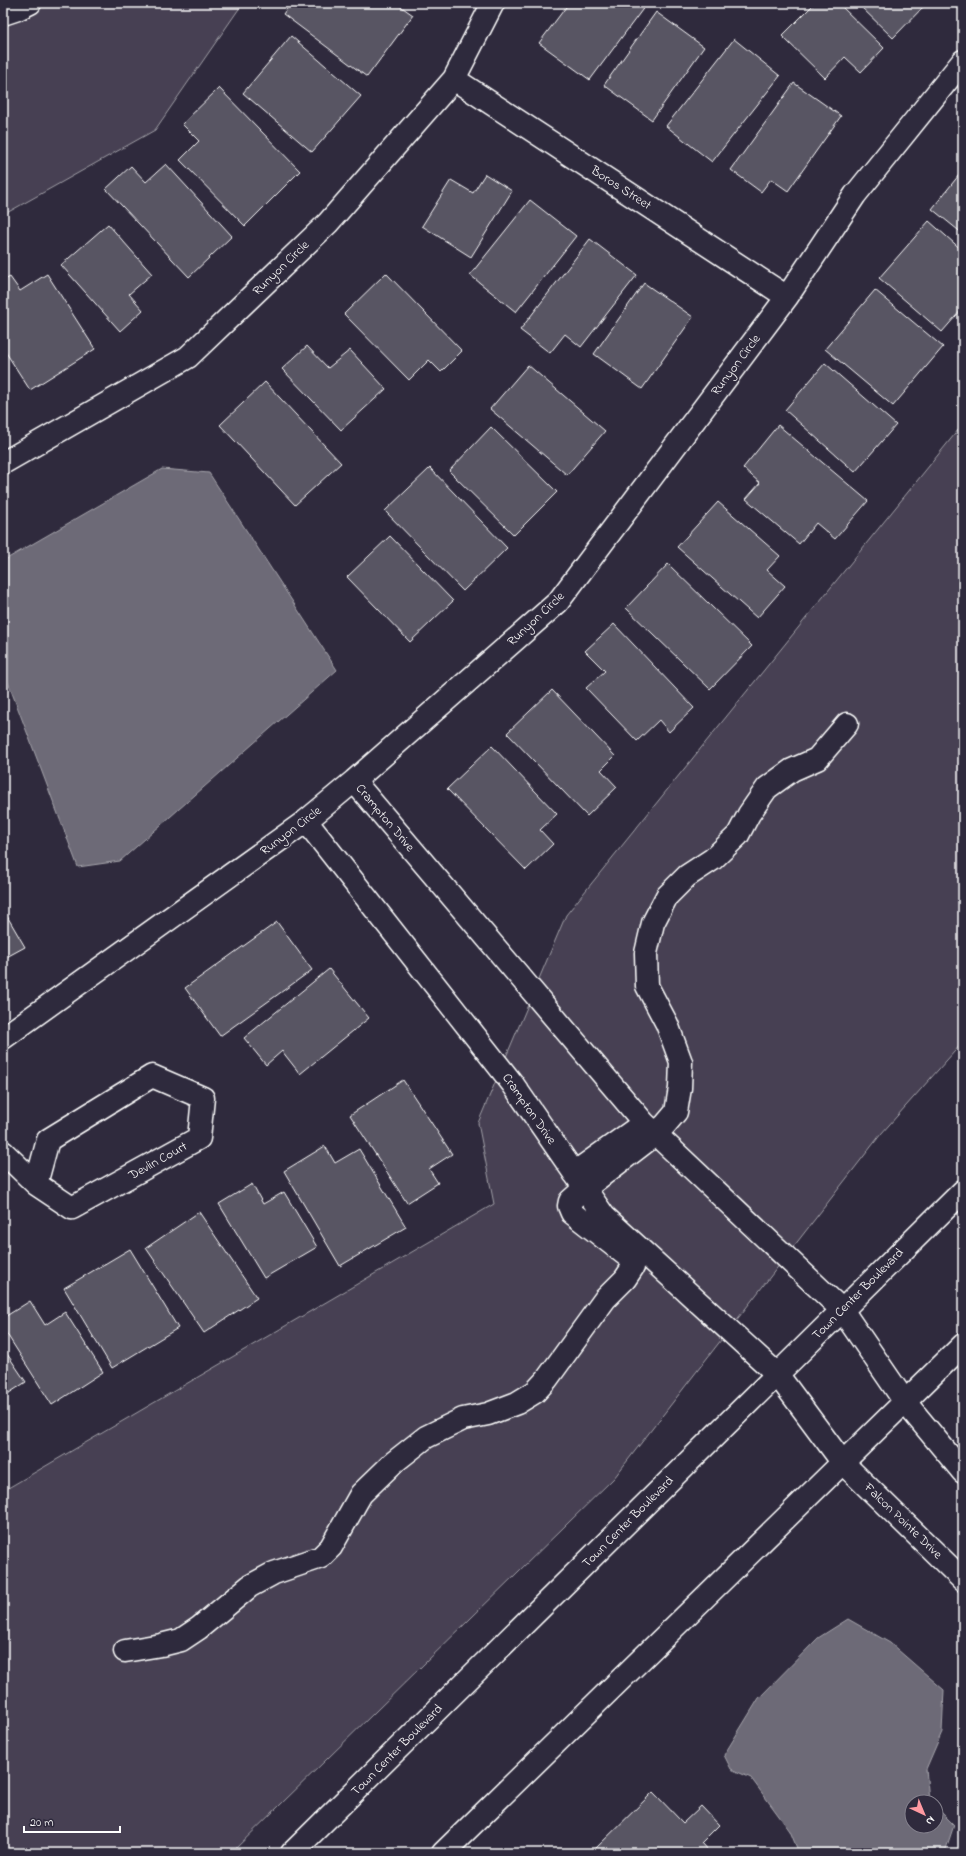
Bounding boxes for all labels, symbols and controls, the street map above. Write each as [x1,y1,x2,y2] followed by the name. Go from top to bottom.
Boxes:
[586,161,656,215] street label: Boros Street
[248,236,314,301] street label: Runyon Circle
[707,330,766,400] street label: Runyon Circle
[503,587,570,651] street label: Runyon Circle
[351,780,419,856] street label: Crampton Drive
[256,802,326,861] street label: Runyon Circle
[497,1069,561,1149] street label: Crampton Drive
[124,1137,191,1185] street label: Devlin Court
[808,1243,909,1344] street label: Town Center Boulevard
[578,1471,679,1572] street label: Town Center Boulevard
[859,1478,947,1564] street label: Falcon Pointe Drive
[347,1699,448,1800] street label: Town Center Boulevard
[904,1794,944,1834] north arrow
[24,1808,120,1834] scale bar
[922,1812,938,1829] text: N
[30,1814,53,1832] text: 20 m

